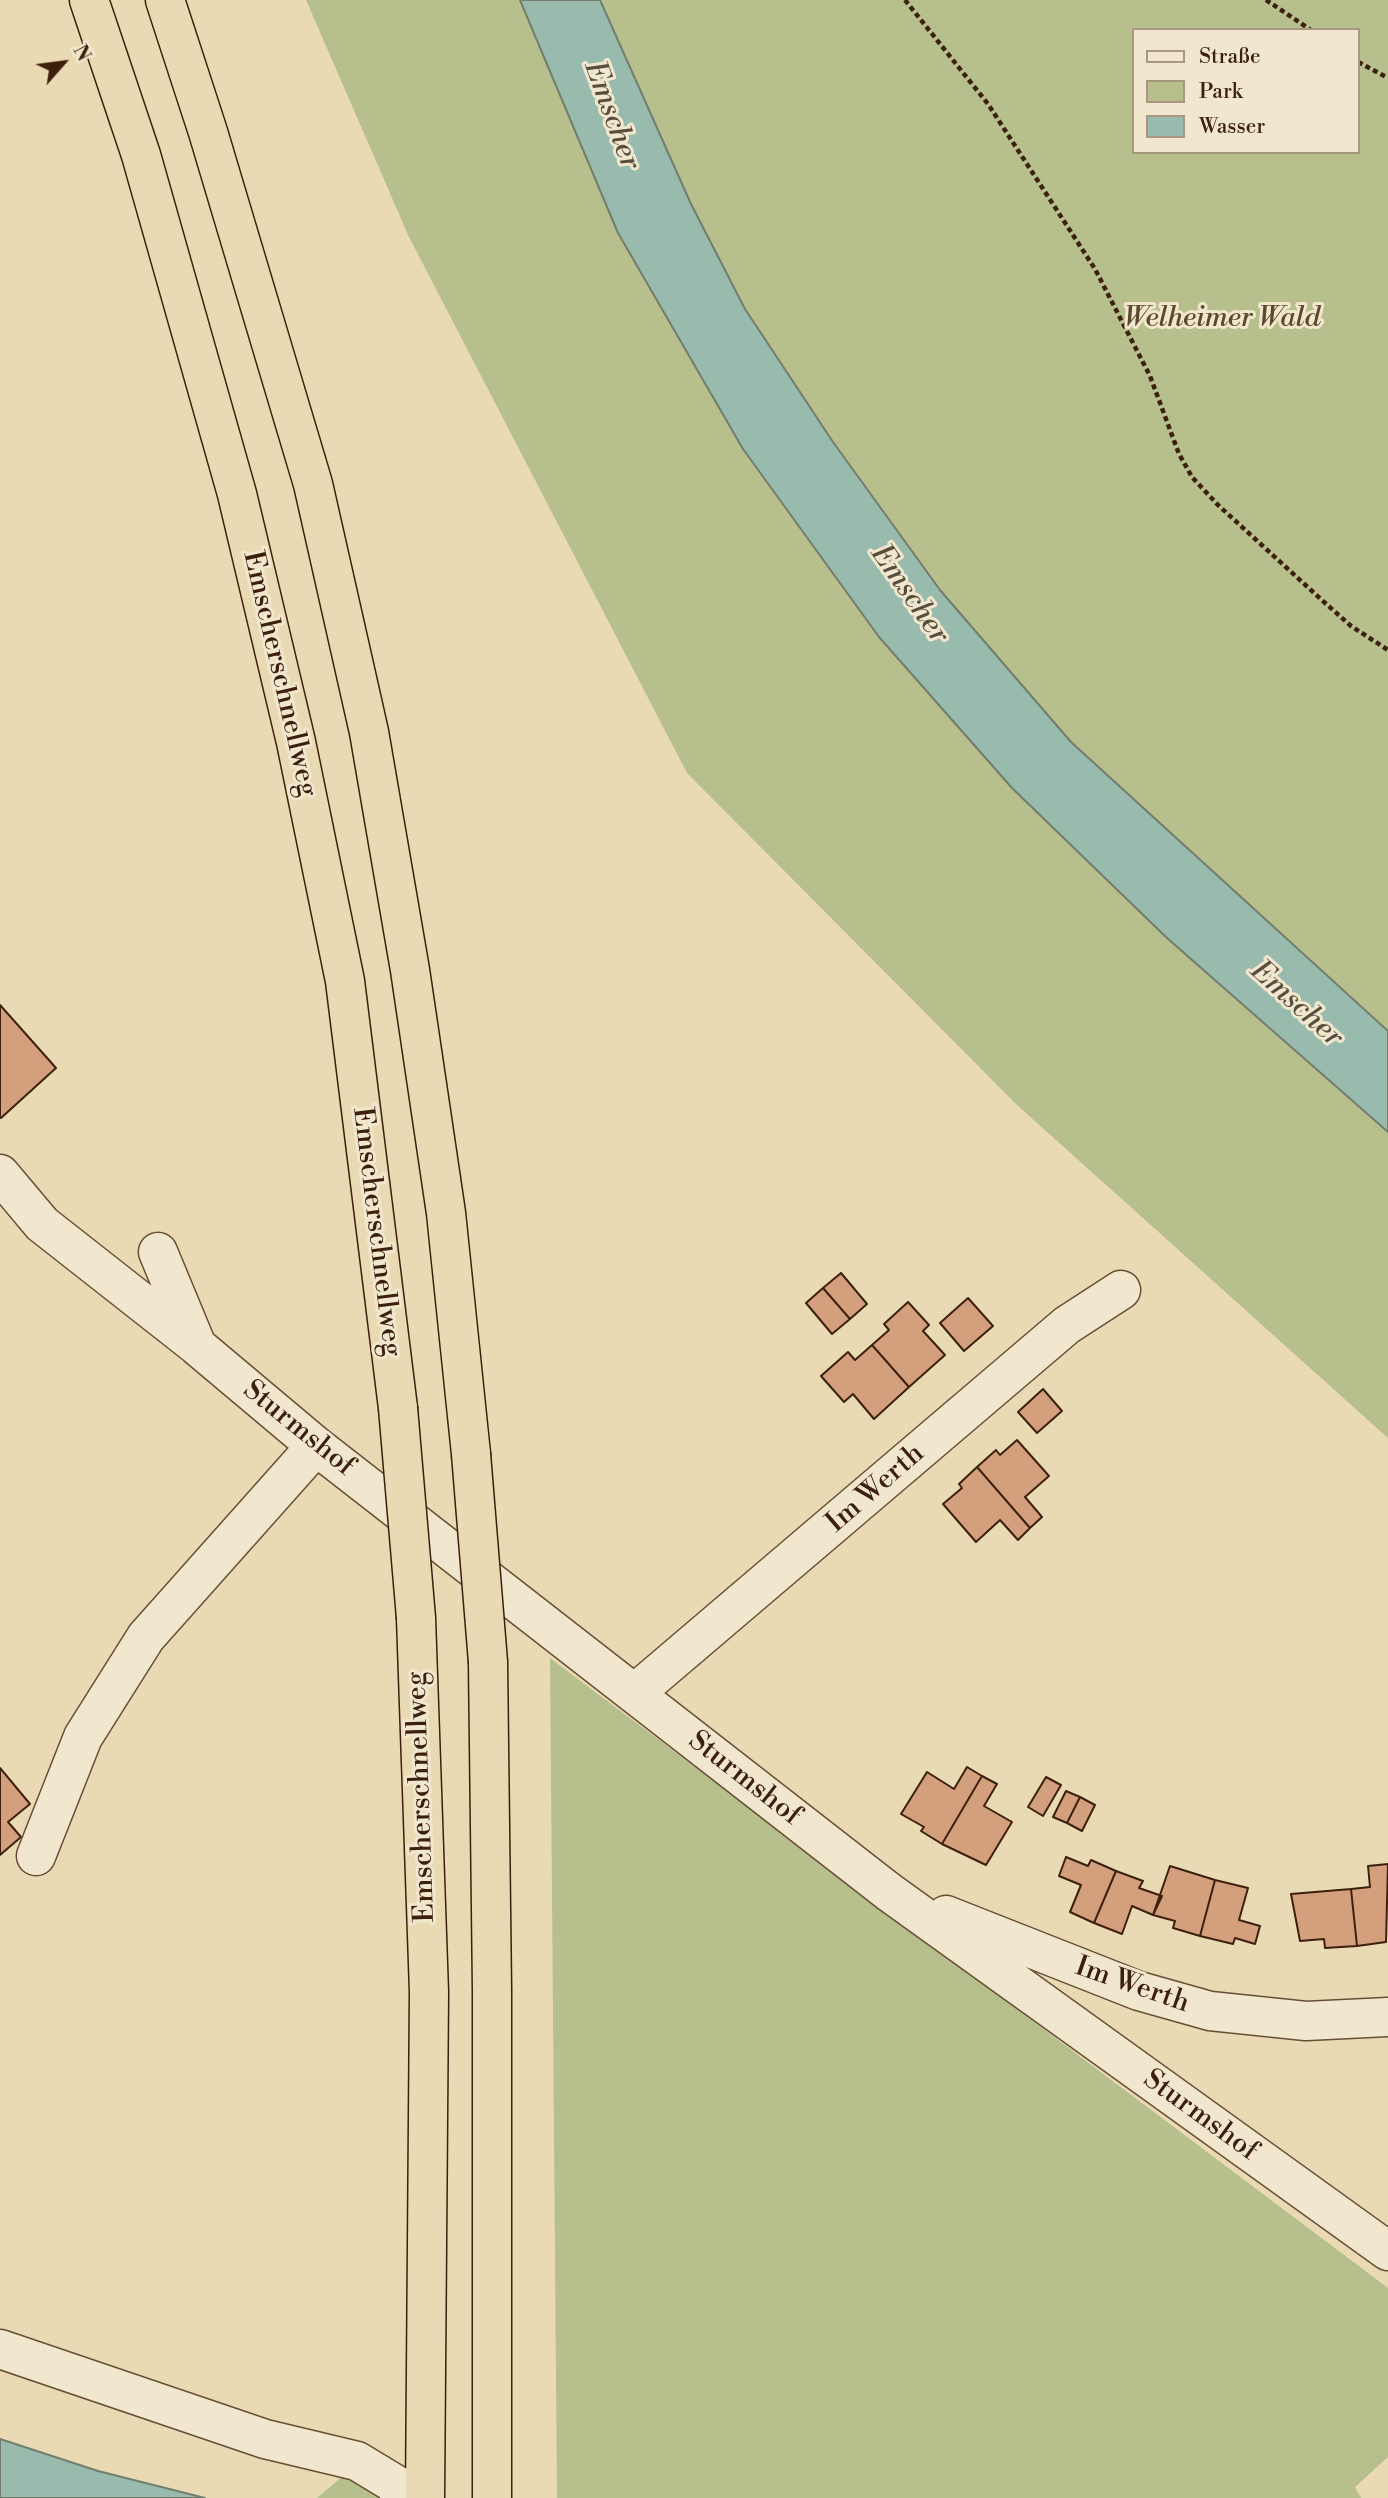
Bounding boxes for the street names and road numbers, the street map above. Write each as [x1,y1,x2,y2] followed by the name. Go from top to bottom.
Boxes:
[234,548,324,800] street label: Emscherschnellweg
[344,1105,408,1359] street label: Emscherschnellweg
[236,1374,360,1484] street label: Sturmshof
[820,1437,932,1541] street label: Im Werth
[401,1671,443,1923] street label: Emscherschnellweg
[681,1725,807,1833] street label: Sturmshof
[1071,1951,1193,2021] street label: Im Werth
[1136,2063,1264,2169] street label: Sturmshof

